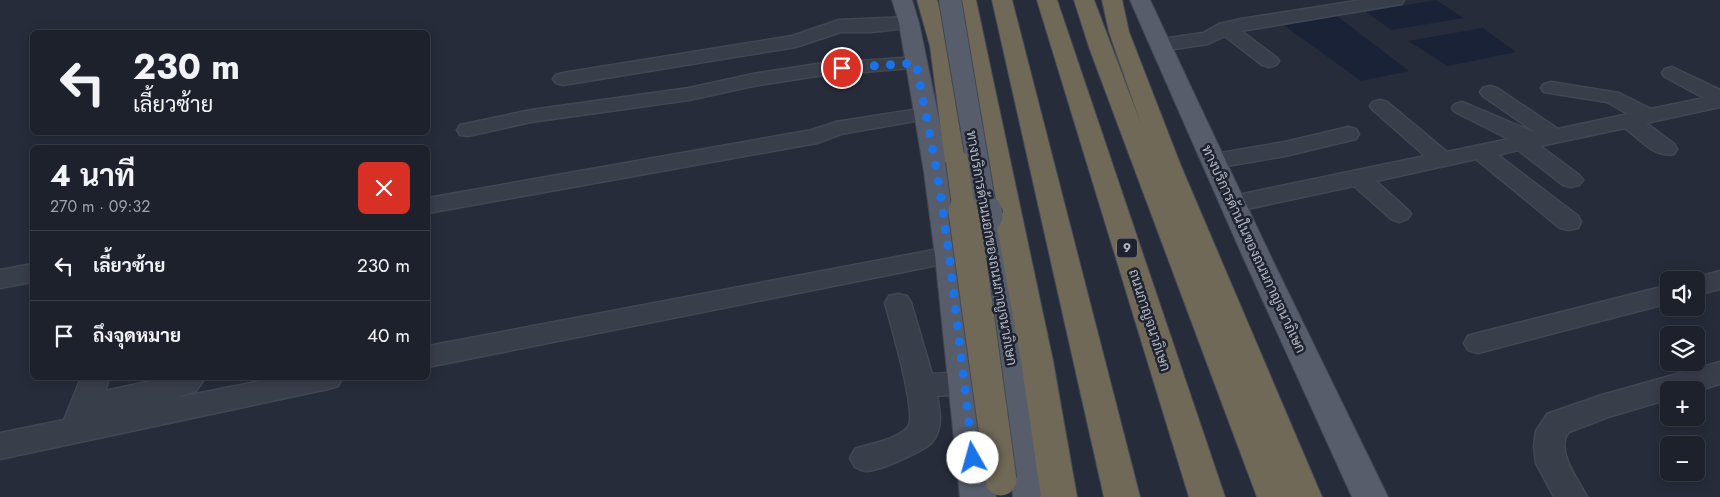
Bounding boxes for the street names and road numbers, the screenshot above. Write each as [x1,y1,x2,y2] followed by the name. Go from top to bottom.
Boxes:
[961,129,1023,367] street label: ทางบริการด้านนอกของถนนกาญจนาภิเษก
[1197,142,1311,356] street label: ทางบริการด้านในของถนนกาญจนาภิเษก
[1117,238,1137,258] road number: 9
[1124,266,1176,374] street label: ถนนกาญจนาภิเษก

